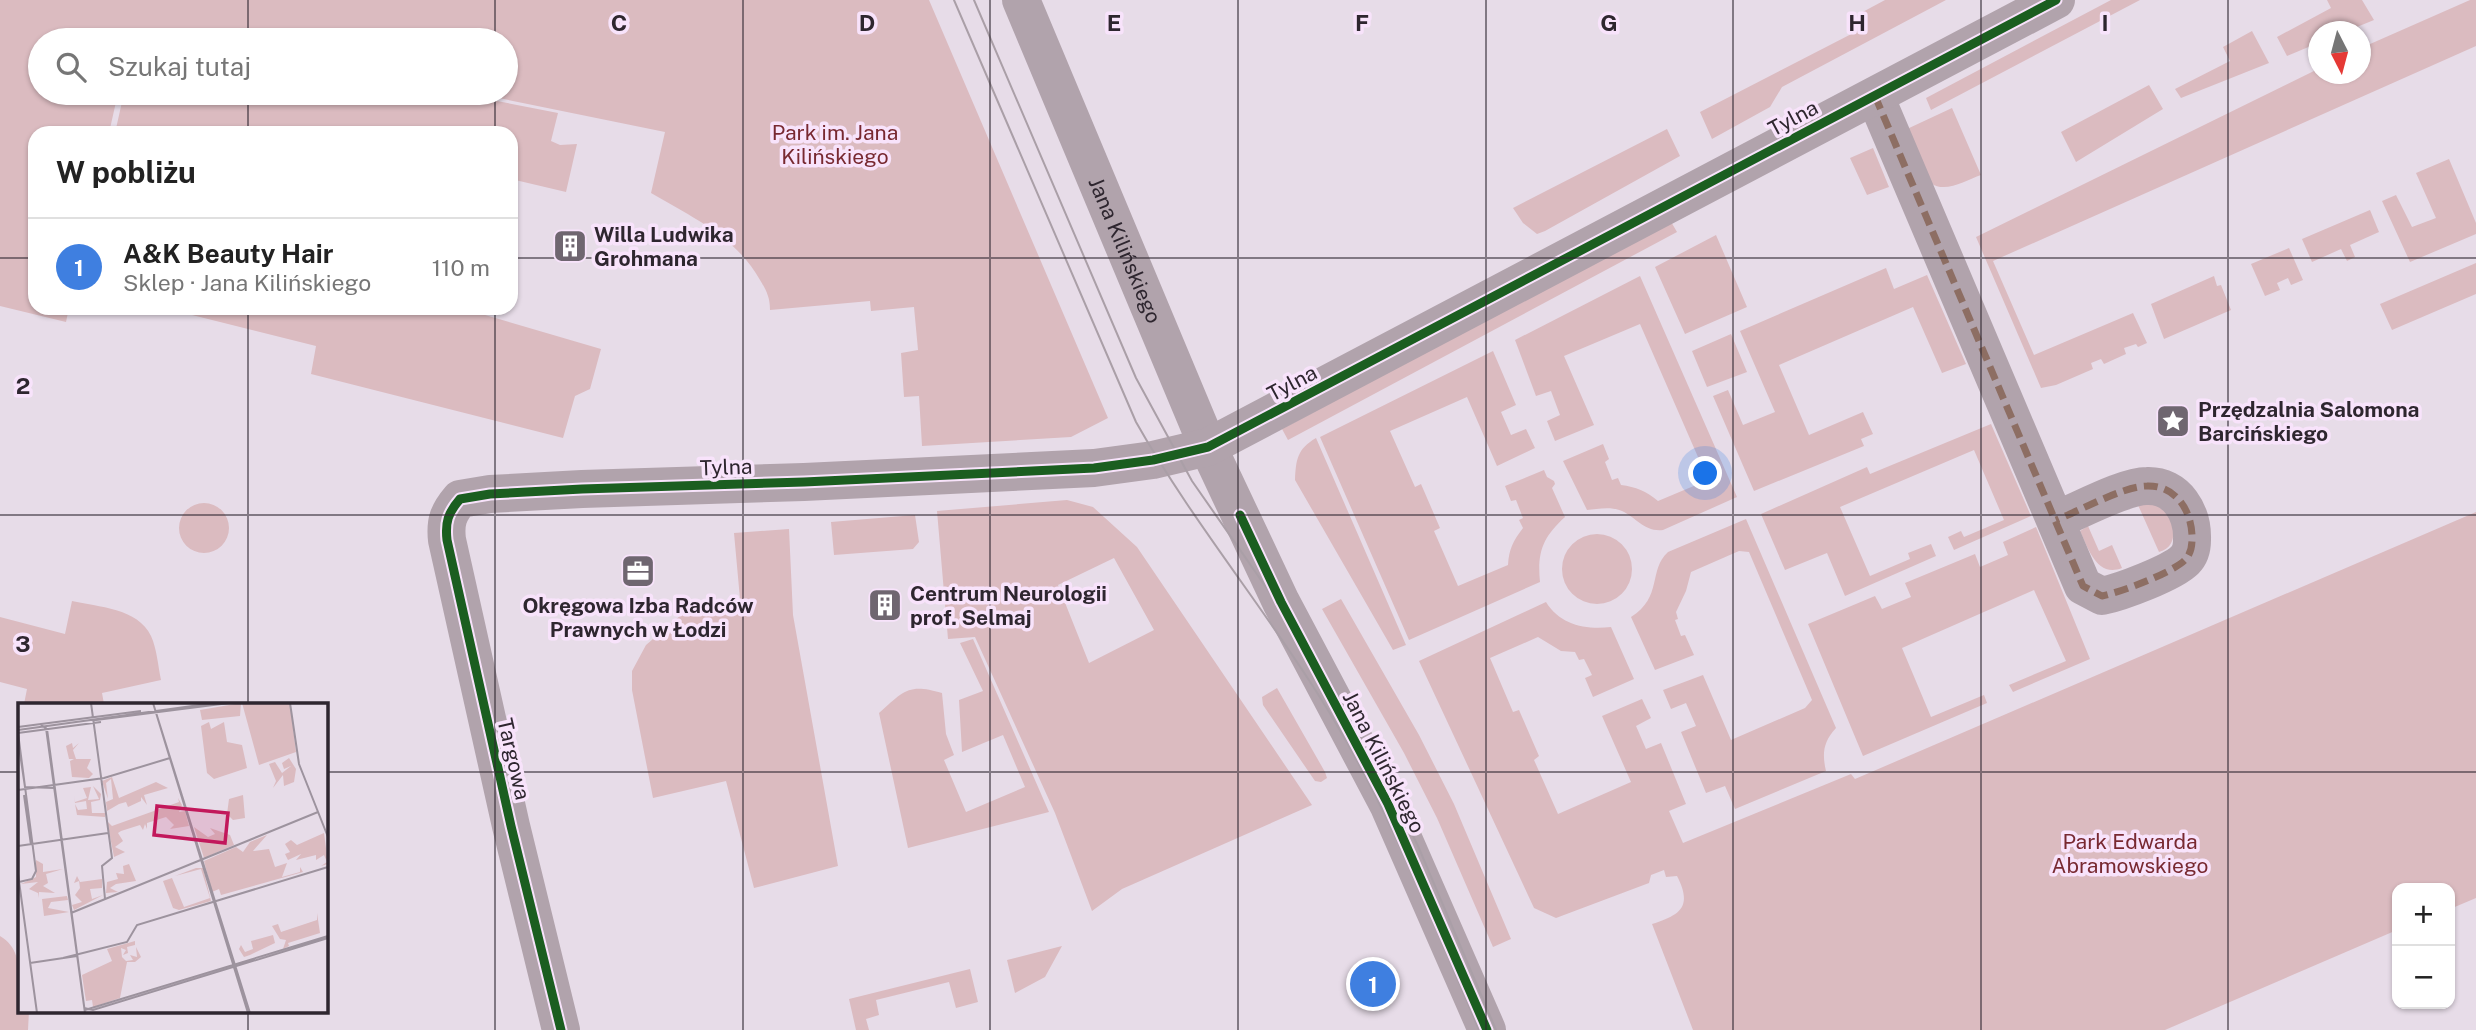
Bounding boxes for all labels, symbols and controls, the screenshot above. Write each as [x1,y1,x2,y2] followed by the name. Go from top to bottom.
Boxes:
[611,9,627,36] text: C
[859,9,875,36] text: D
[1107,9,1121,36] text: E
[1355,9,1369,36] text: F
[1600,9,1618,36] text: G
[1848,9,1866,36] text: H
[2101,9,2109,36] text: I
[2308,21,2371,84] north arrow
[28,28,518,105] search box
[52,48,90,86] icon: search
[108,51,251,82] text: Szukaj tutaj
[1764,95,1822,141] street label: Tylna
[772,120,898,169] park label: Park im. Jana Kilińskiego
[56,154,196,190] text: W pobliżu
[1084,173,1167,327] street label: Jana Kilińskiego
[594,222,734,271] place label: Willa Ludwika Grohmana
[551,227,589,265] building icon: Willa Ludwika Grohmana
[123,238,333,269] text: A&K Beauty Hair
[74,254,84,281] text: 1
[432,254,490,281] text: 110 m
[123,269,371,296] text: Sklep · Jana Kilińskiego
[1263,360,1321,406] street label: Tylna
[16,372,30,399] text: 2
[2198,397,2419,446] place label: Przędzalnia Salomona Barcińskiego
[2154,402,2192,440] place icon: Przędzalnia Salomona Barcińskiego
[699,454,753,480] street label: Tylna
[1688,456,1722,490] your location
[619,552,657,590] office icon: Okręgowa Izba Radców Prawnych w Łodzi
[910,581,1107,630] place label: Centrum Neurologii prof. Selmaj
[866,586,904,624] building icon: Centrum Neurologii prof. Selmaj
[522,593,754,642] place label: Okręgowa Izba Radców Prawnych w Łodzi
[15,630,31,657] text: 3
[1337,687,1431,837] street label: Jana Kilińskiego
[18,703,327,1012] inset map
[492,716,536,802] street label: Targowa
[2052,829,2208,878] park label: Park Edwarda Abramowskiego
[2392,883,2455,1009] map controls
[2392,883,2455,946] button: +
[2392,946,2455,1009] button: −
[1350,958,1396,1010] pin: 1

